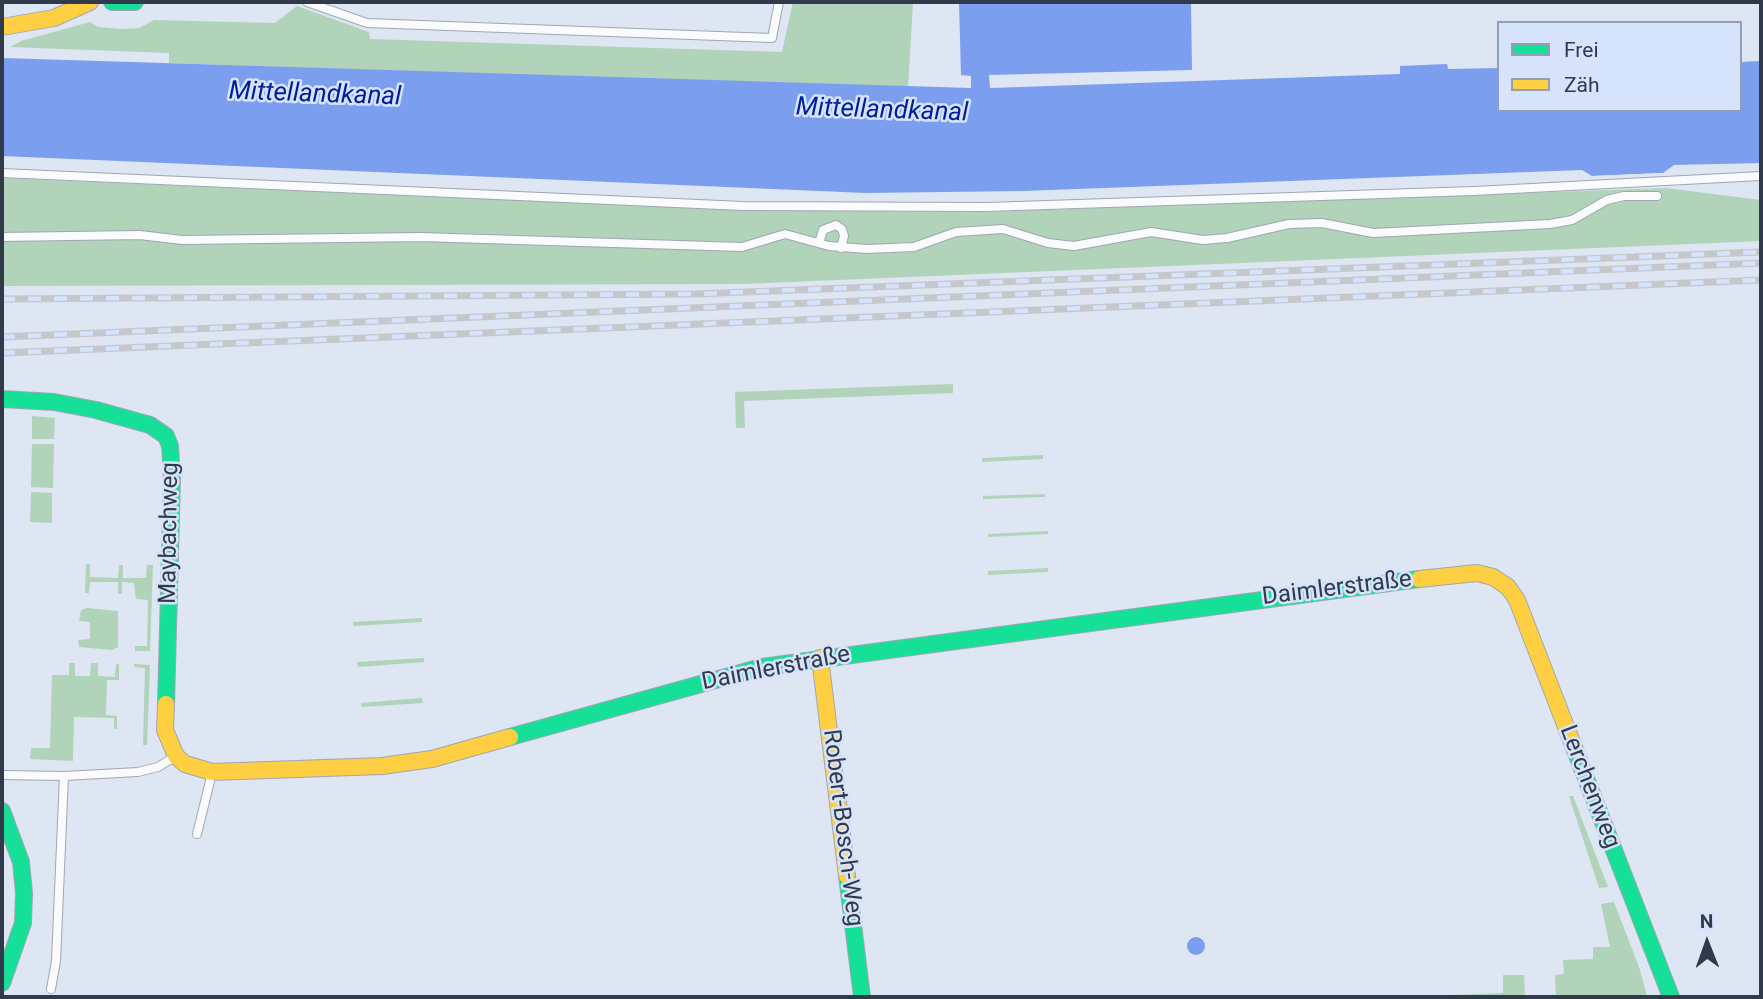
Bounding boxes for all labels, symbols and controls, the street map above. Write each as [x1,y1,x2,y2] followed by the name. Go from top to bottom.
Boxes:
[1497,21,1742,112] legend
[1564,38,1599,62] text: Frei
[1564,73,1600,97] text: Zäh
[228,76,402,114] water label: Mittellandkanal
[795,92,969,130] water label: Mittellandkanal
[154,462,186,604] street label: Maybachweg
[1261,566,1413,612] street label: Daimlerstraße
[699,641,853,697] street label: Daimlerstraße
[1552,721,1626,853] street label: Lerchenweg
[816,728,868,928] street label: Robert-Bosch-Weg
[1672,908,1742,978] north arrow
[1700,910,1714,933] text: N

